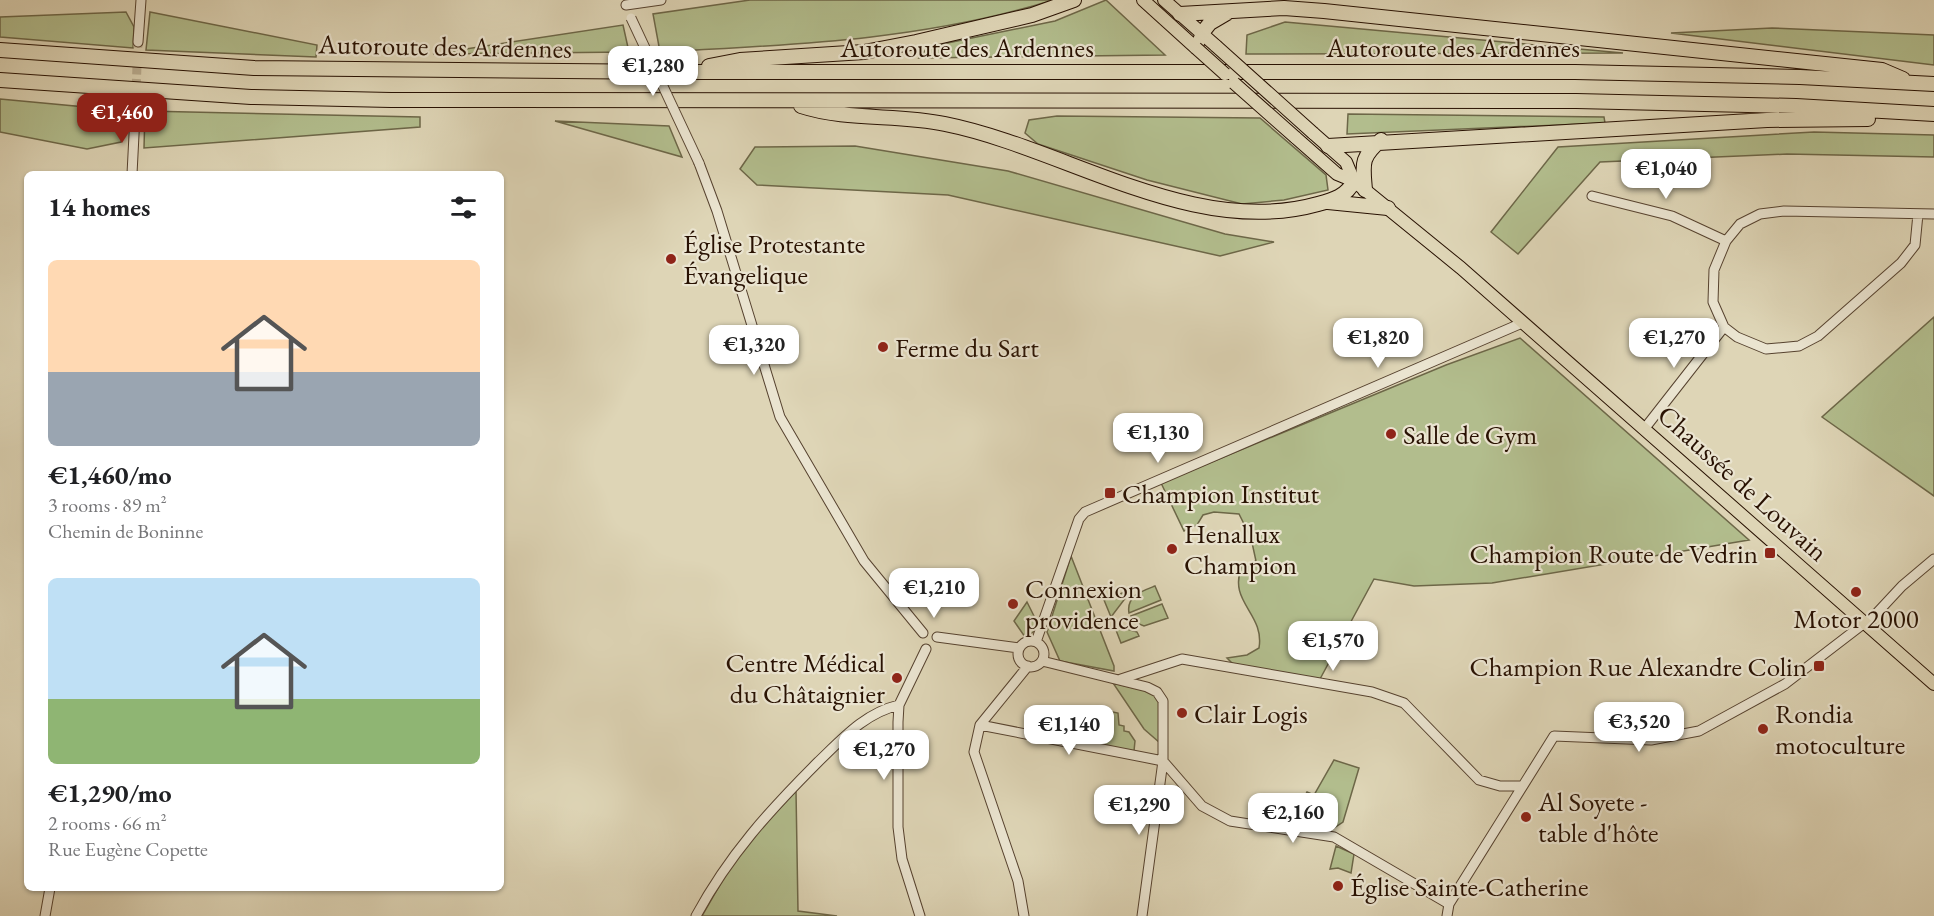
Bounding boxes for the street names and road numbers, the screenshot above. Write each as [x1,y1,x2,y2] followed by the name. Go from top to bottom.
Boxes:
[317,26,572,66] street label: Autoroute des Ardennes
[839,30,1094,65] street label: Autoroute des Ardennes
[1325,30,1580,65] street label: Autoroute des Ardennes
[1650,397,1836,569] street label: Chaussée de Louvain

